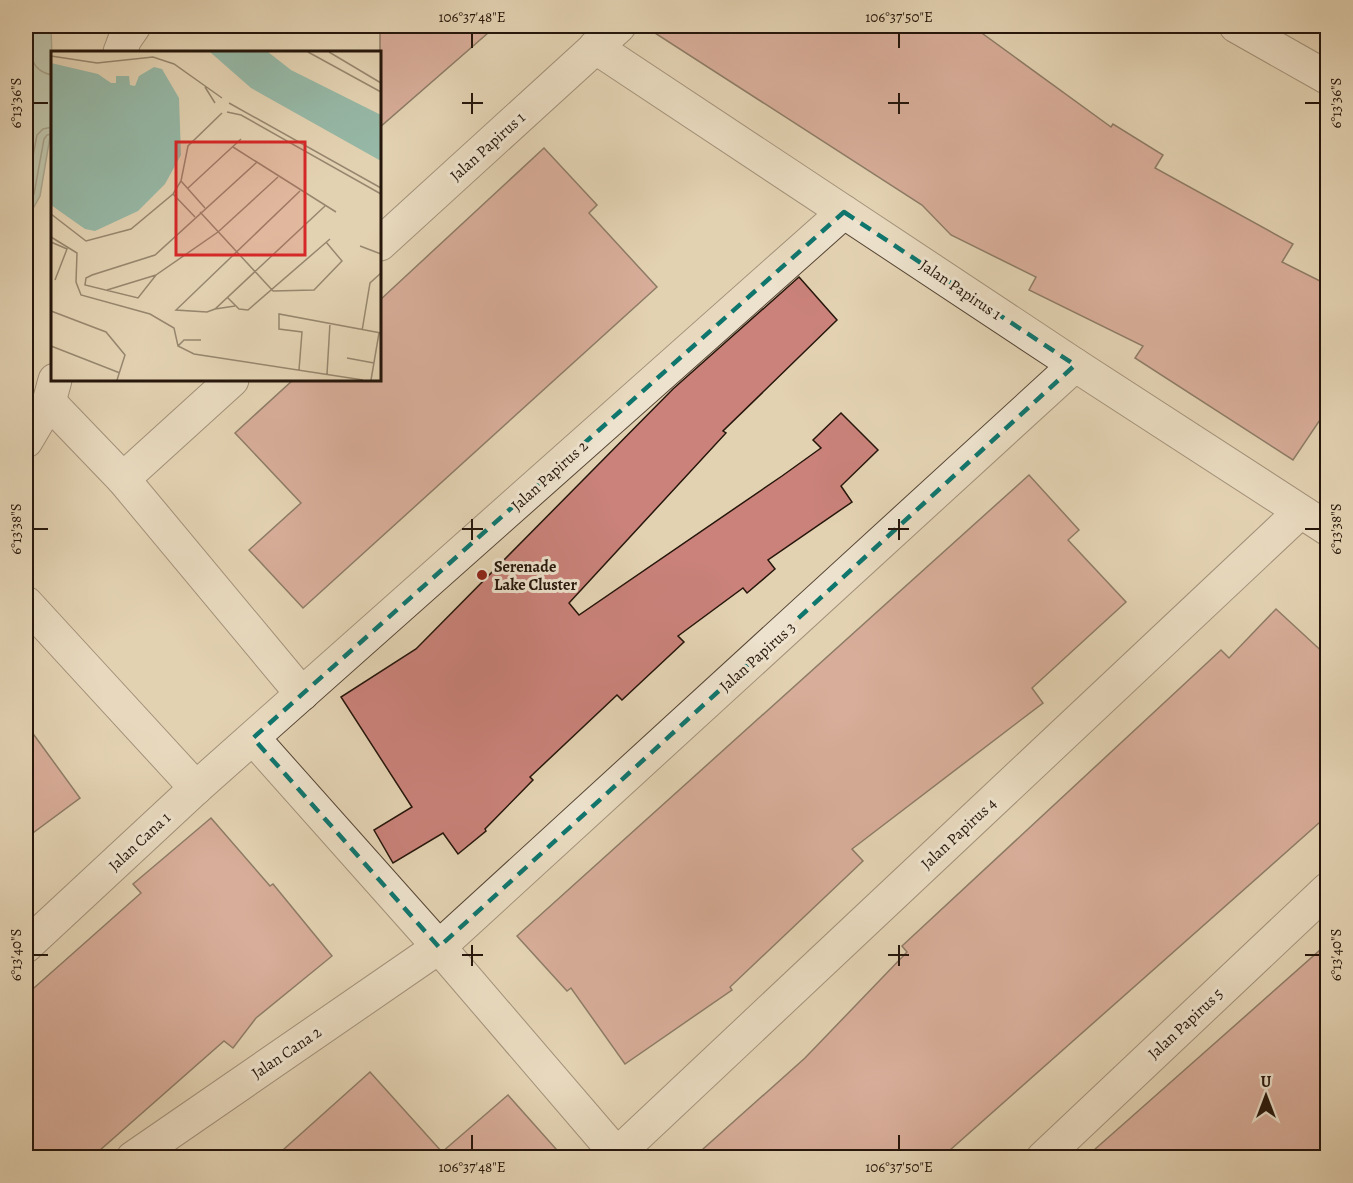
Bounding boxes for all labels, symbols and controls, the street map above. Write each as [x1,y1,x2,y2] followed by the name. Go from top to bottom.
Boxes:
[438,7,506,27] text: 106°37'48"E
[865,7,933,27] text: 106°37'50"E
[51,51,381,381] inset map
[6,77,26,129] text: 6°13'36"S
[1326,77,1346,129] text: 6°13'36"S
[445,107,530,186] street label: Jalan Papirus 1
[915,254,1006,326] street label: Jalan Papirus 1
[506,435,593,516] street label: Jalan Papirus 2
[6,503,26,555] text: 6°13'38"S
[1326,503,1346,555] text: 6°13'38"S
[494,556,577,596] place label: Serenade Lake Cluster
[475,568,489,582] marker: Serenade Lake Cluster
[715,617,801,697] street label: Jalan Papirus 3
[916,793,1001,875] street label: Jalan Papirus 4
[104,807,176,876] street label: Jalan Cana 1
[6,929,26,981] text: 6°13'40"S
[1326,929,1346,981] text: 6°13'40"S
[1143,983,1228,1064] street label: Jalan Papirus 5
[247,1021,326,1084] street label: Jalan Cana 2
[1236,1066,1296,1126] north arrow
[1261,1071,1272,1093] text: U
[438,1157,506,1177] text: 106°37'48"E
[865,1157,933,1177] text: 106°37'50"E

